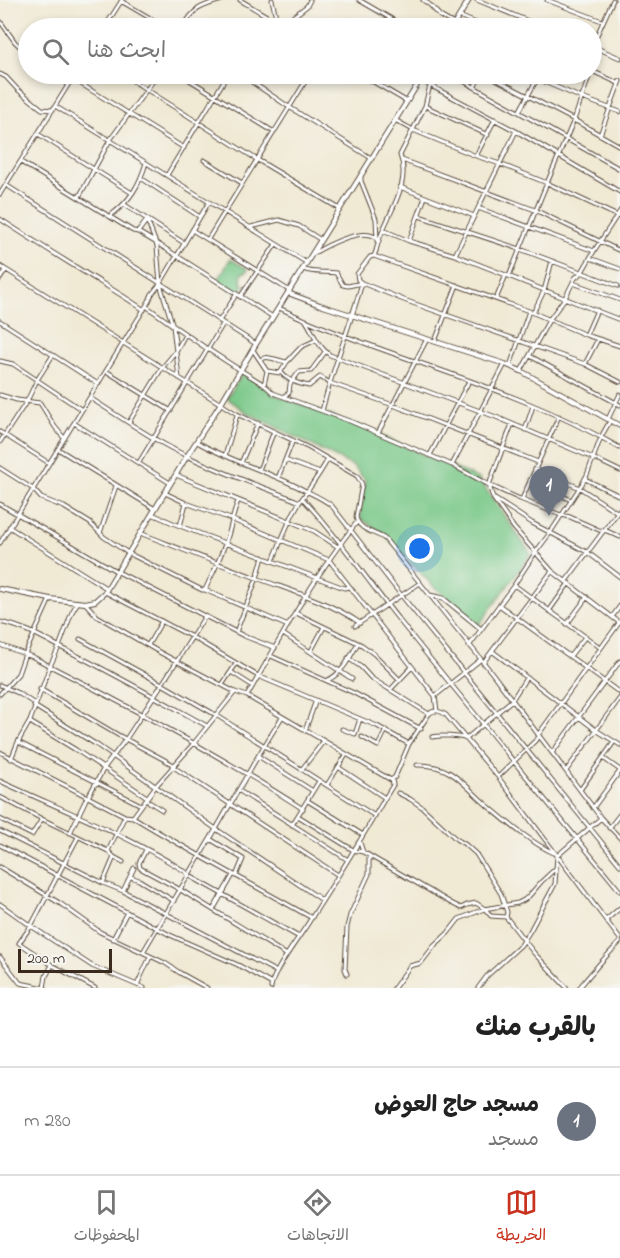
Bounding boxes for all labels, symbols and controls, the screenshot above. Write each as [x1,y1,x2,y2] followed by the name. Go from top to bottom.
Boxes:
[18,18,602,84] search box
[39,35,72,68] icon: search
[87,36,166,68] text: ابحث هنا
[530,466,568,516] pin: 1
[405,534,434,563] your location
[18,946,112,974] scale bar
[27,947,65,971] text: 200 m
[475,1010,596,1048] text: بالقرب منك
[374,1090,539,1122] text: مسجد حاج العوض
[24,1107,71,1136] text: 280 m
[573,1107,580,1136] text: 1
[488,1126,539,1155] text: مسجد
[74,1186,140,1249] tab: المحفوظات
[287,1186,349,1249] tab: الاتجاهات
[496,1186,546,1249] tab: الخريطة

